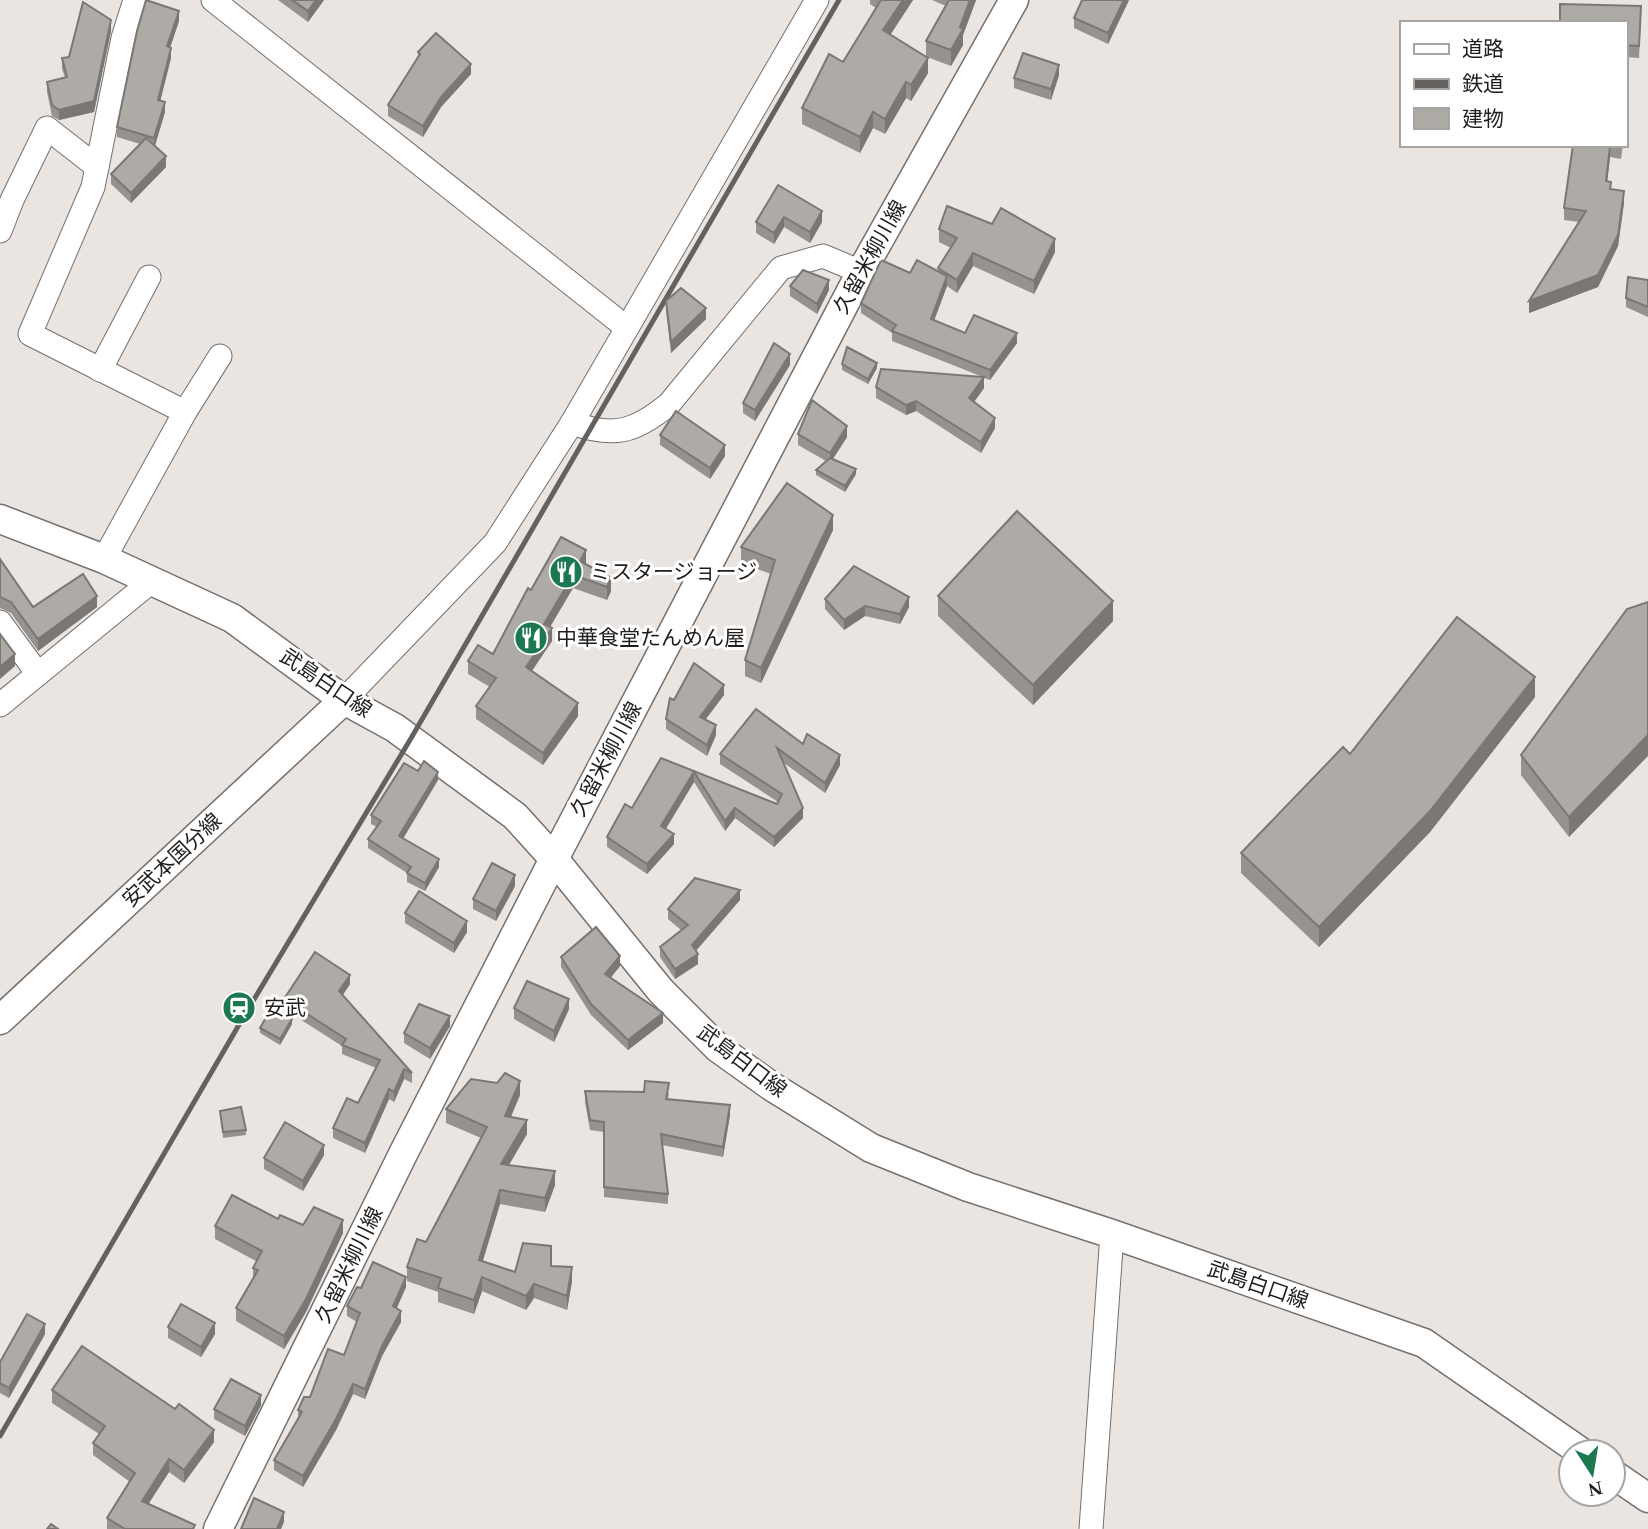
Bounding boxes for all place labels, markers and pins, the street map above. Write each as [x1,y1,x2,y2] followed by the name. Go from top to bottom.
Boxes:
[547,553,585,591] restaurant icon: ミスタージョージ
[590,560,757,584] place label: ミスタージョージ
[512,619,550,657] restaurant icon: 中華食堂たんめん屋
[556,626,745,650] place label: 中華食堂たんめん屋
[220,989,258,1027] station icon: 安武
[264,996,306,1020] place label: 安武

